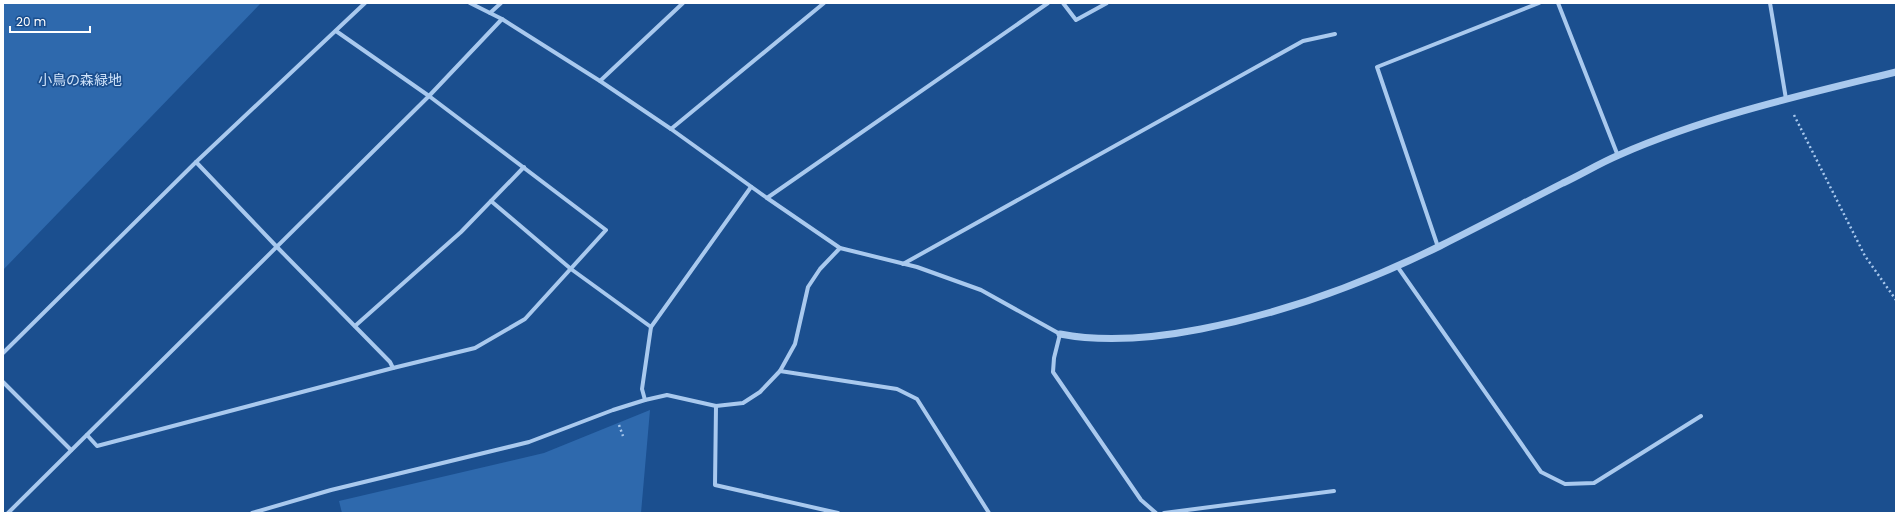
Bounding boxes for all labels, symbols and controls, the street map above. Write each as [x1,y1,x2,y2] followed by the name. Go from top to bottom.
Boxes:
[10,8,90,34] scale bar
[16,13,46,30] text: 20 m
[38,70,122,90] park label: 小鳥の森緑地

